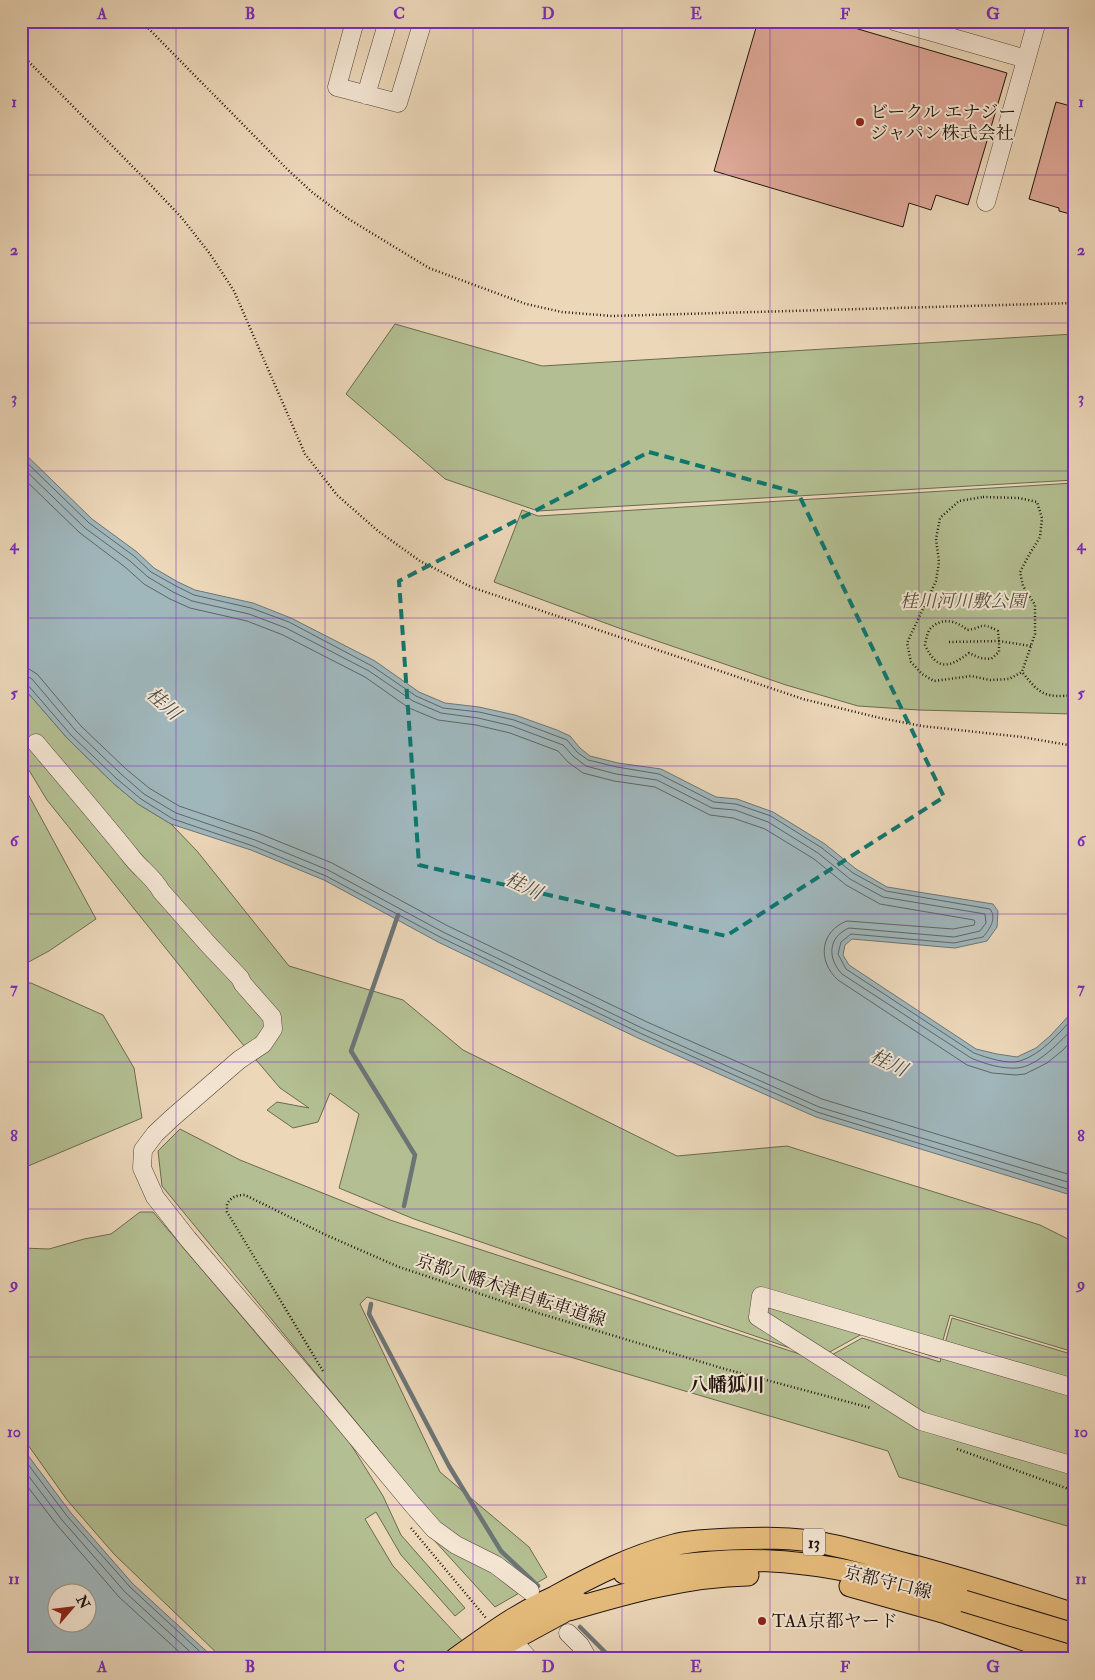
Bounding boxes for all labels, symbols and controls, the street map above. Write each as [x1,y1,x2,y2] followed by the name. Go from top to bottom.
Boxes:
[96,4,108,24] text: A
[245,4,255,24] text: B
[393,4,405,24] text: C
[541,4,555,24] text: D
[690,4,702,24] text: E
[840,4,850,24] text: F
[986,4,1000,24] text: G
[11,92,17,112] text: 1
[1078,92,1084,112] text: 1
[870,101,1016,145] place label: ビークル エナジー ジャパン株式会社
[854,116,866,128] marker: ビークル エナジー ジャパン株式会社
[10,240,18,260] text: 2
[1077,240,1085,260] text: 2
[11,388,17,408] text: 3
[1078,388,1084,408] text: 3
[9,535,20,555] text: 4
[1076,535,1087,555] text: 4
[900,590,1029,613] park label: 桂川河川敷公園
[141,682,187,727] water label: 桂川
[10,683,18,703] text: 5
[1077,683,1085,703] text: 5
[10,831,20,851] text: 6
[1077,831,1087,851] text: 6
[501,867,548,906] water label: 桂川
[10,978,18,998] text: 7
[1077,978,1085,998] text: 7
[866,1044,913,1083] water label: 桂川
[10,1126,18,1146] text: 8
[1077,1126,1085,1146] text: 8
[413,1249,609,1332] street label: 京都八幡木津自転車道線
[8,1274,18,1294] text: 9
[1075,1274,1085,1294] text: 9
[689,1373,765,1397] district label: 八幡狐川
[7,1422,21,1442] text: 10
[1074,1422,1088,1442] text: 10
[803,1528,825,1555] road number: 13
[841,1560,934,1605] street label: 京都守口線
[8,1569,20,1589] text: 11
[1075,1569,1087,1589] text: 11
[48,1582,98,1632] north arrow
[72,1592,94,1612] text: N
[772,1610,898,1633] place label: TAA京都ヤード
[756,1615,768,1627] marker: TAA京都ヤード
[96,1657,108,1677] text: A
[245,1657,255,1677] text: B
[393,1657,405,1677] text: C
[541,1657,555,1677] text: D
[690,1657,702,1677] text: E
[840,1657,850,1677] text: F
[986,1657,1000,1677] text: G

